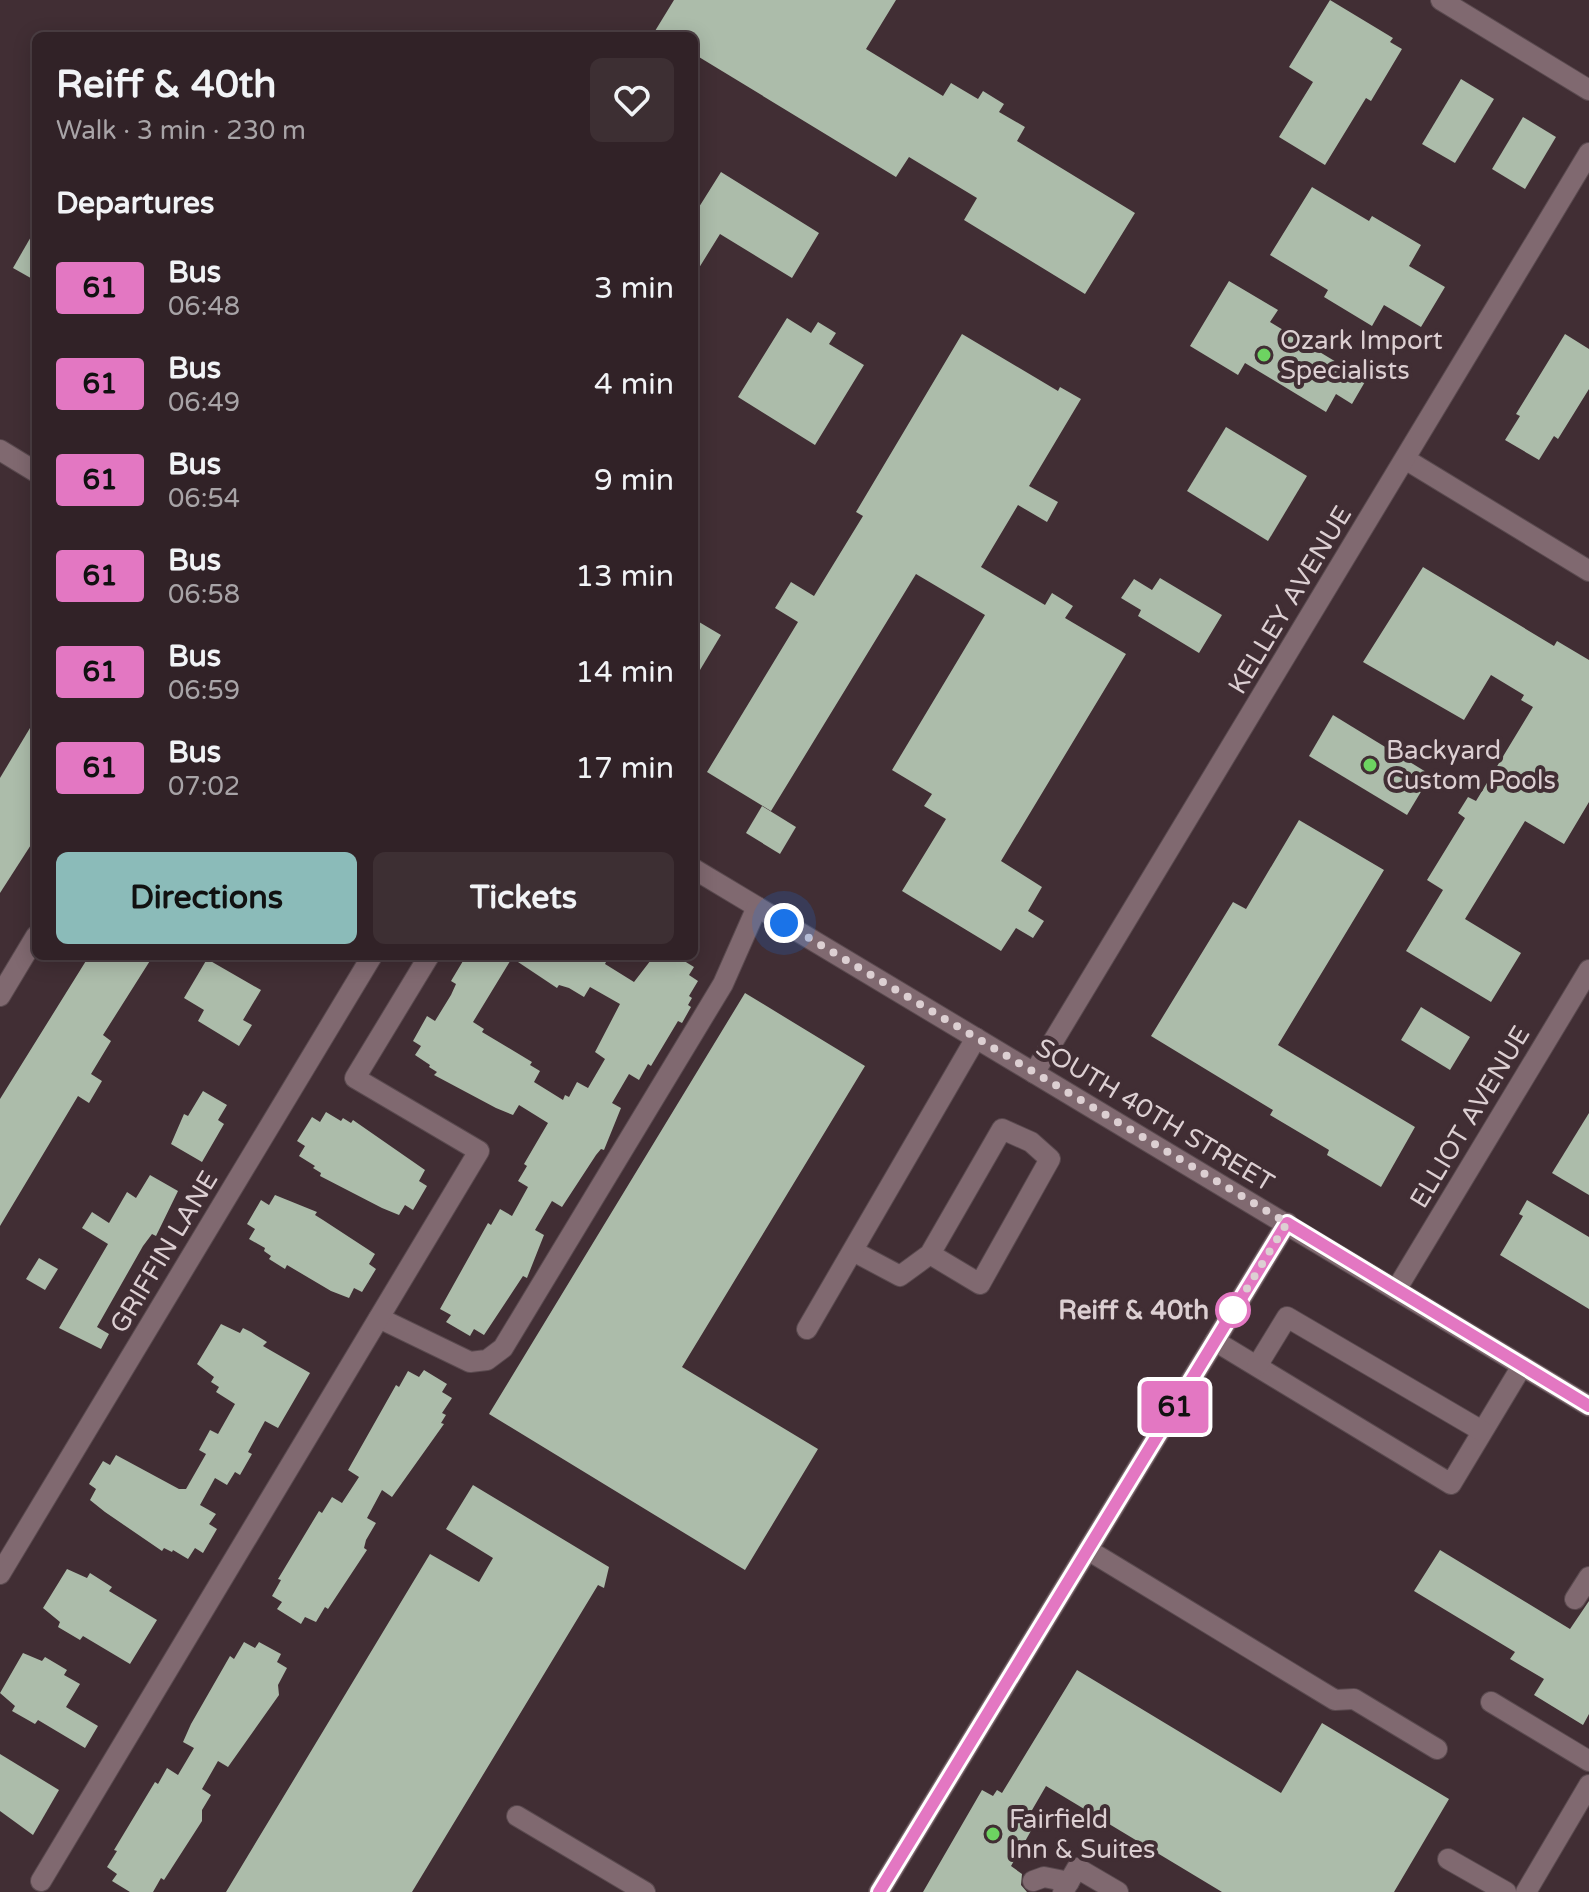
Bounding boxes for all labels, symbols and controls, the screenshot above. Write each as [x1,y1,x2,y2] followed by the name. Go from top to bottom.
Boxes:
[590,58,674,142] button: heart
[56,62,276,108] text: Reiff & 40th
[56,115,306,146] text: Walk · 3 min · 230 m
[56,185,214,222] text: Departures
[168,254,221,291] text: Bus
[594,270,674,307] text: 3 min
[82,271,118,305] text: 61
[168,291,240,322] text: 06:48
[1280,325,1443,386] place label: Ozark Import Specialists
[1255,346,1273,364] marker: Ozark Import Specialists
[168,350,221,387] text: Bus
[594,366,674,403] text: 4 min
[82,367,118,401] text: 61
[168,387,240,418] text: 06:49
[168,446,221,483] text: Bus
[594,462,674,499] text: 9 min
[82,463,118,497] text: 61
[168,483,240,514] text: 06:54
[1222,500,1358,700] street label: KELLEY AVENUE
[168,542,221,579] text: Bus
[575,558,674,595] text: 13 min
[82,559,118,593] text: 61
[168,579,240,610] text: 06:58
[168,638,221,675] text: Bus
[575,654,674,691] text: 14 min
[82,655,118,689] text: 61
[168,675,240,706] text: 06:59
[168,734,221,771] text: Bus
[1386,735,1556,796] place label: Backyard Custom Pools
[575,750,674,787] text: 17 min
[82,751,118,785] text: 61
[1361,756,1379,774] marker: Backyard Custom Pools
[168,771,240,802] text: 07:02
[56,852,357,944] button: Directions
[373,852,674,944] button: Tickets
[764,903,804,943] your location
[1403,1020,1537,1214] street label: ELLIOT AVENUE
[1030,1032,1280,1199] street label: SOUTH 40TH STREET
[103,1165,225,1339] street label: GRIFFIN LANE
[1216,1293,1250,1327] marker: Reiff & 40th
[1058,1295,1209,1326] place label: Reiff & 40th
[1139,1381,1211,1433] line badge: 61
[1157,1390,1193,1424] text: 61
[1009,1804,1155,1865] place label: Fairfield Inn & Suites
[984,1825,1002,1843] marker: Fairfield Inn & Suites

